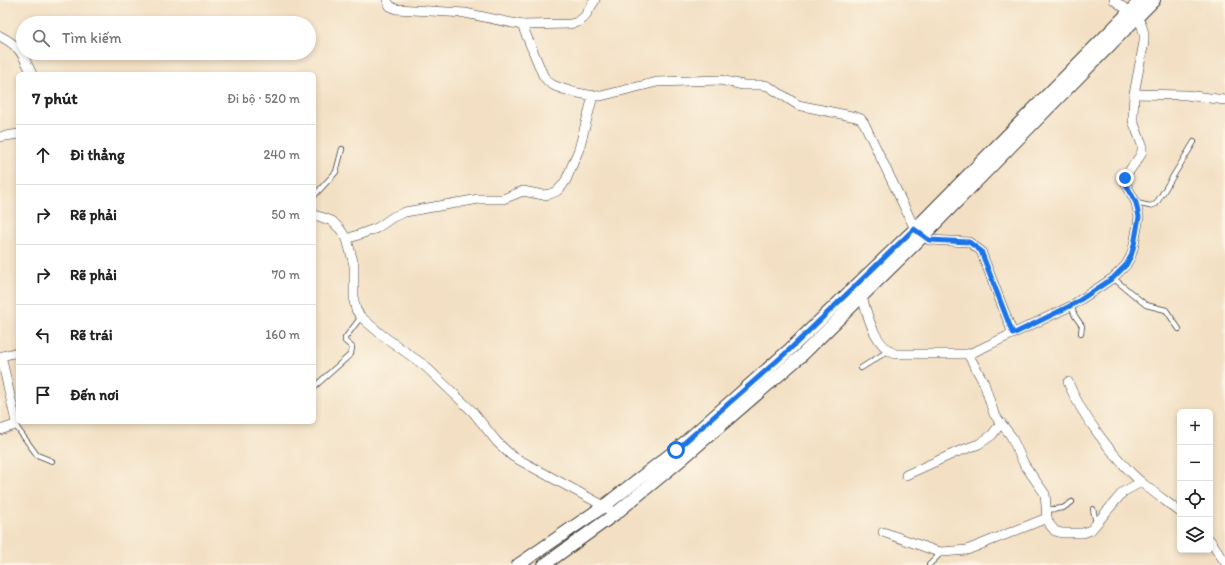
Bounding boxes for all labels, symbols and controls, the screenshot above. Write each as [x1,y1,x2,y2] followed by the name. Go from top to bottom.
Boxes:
[16,16,316,60] search box
[30,27,52,49] icon: search
[62,29,122,47] text: Tìm kiếm
[32,88,78,108] text: 7 phút
[227,91,300,106] text: Đi bộ · 520 m
[32,144,54,166] icon: ahead
[70,146,125,164] text: Đi thẳng
[263,147,300,162] text: 240 m
[1116,169,1134,187] route end
[32,204,54,226] icon: right
[70,206,117,224] text: Rẽ phải
[271,207,300,222] text: 50 m
[32,264,54,286] icon: right
[70,266,117,284] text: Rẽ phải
[272,267,300,282] text: 70 m
[32,324,54,346] icon: left
[70,326,113,344] text: Rẽ trái
[265,327,300,342] text: 160 m
[32,384,54,406] icon: arrive
[70,386,119,404] text: Đến nơi
[1177,409,1213,553] map controls
[1177,409,1213,445] button: +
[667,441,685,459] route start
[1177,445,1213,481] button: −
[1177,481,1213,517] button: locate
[1177,517,1213,553] button: layers

